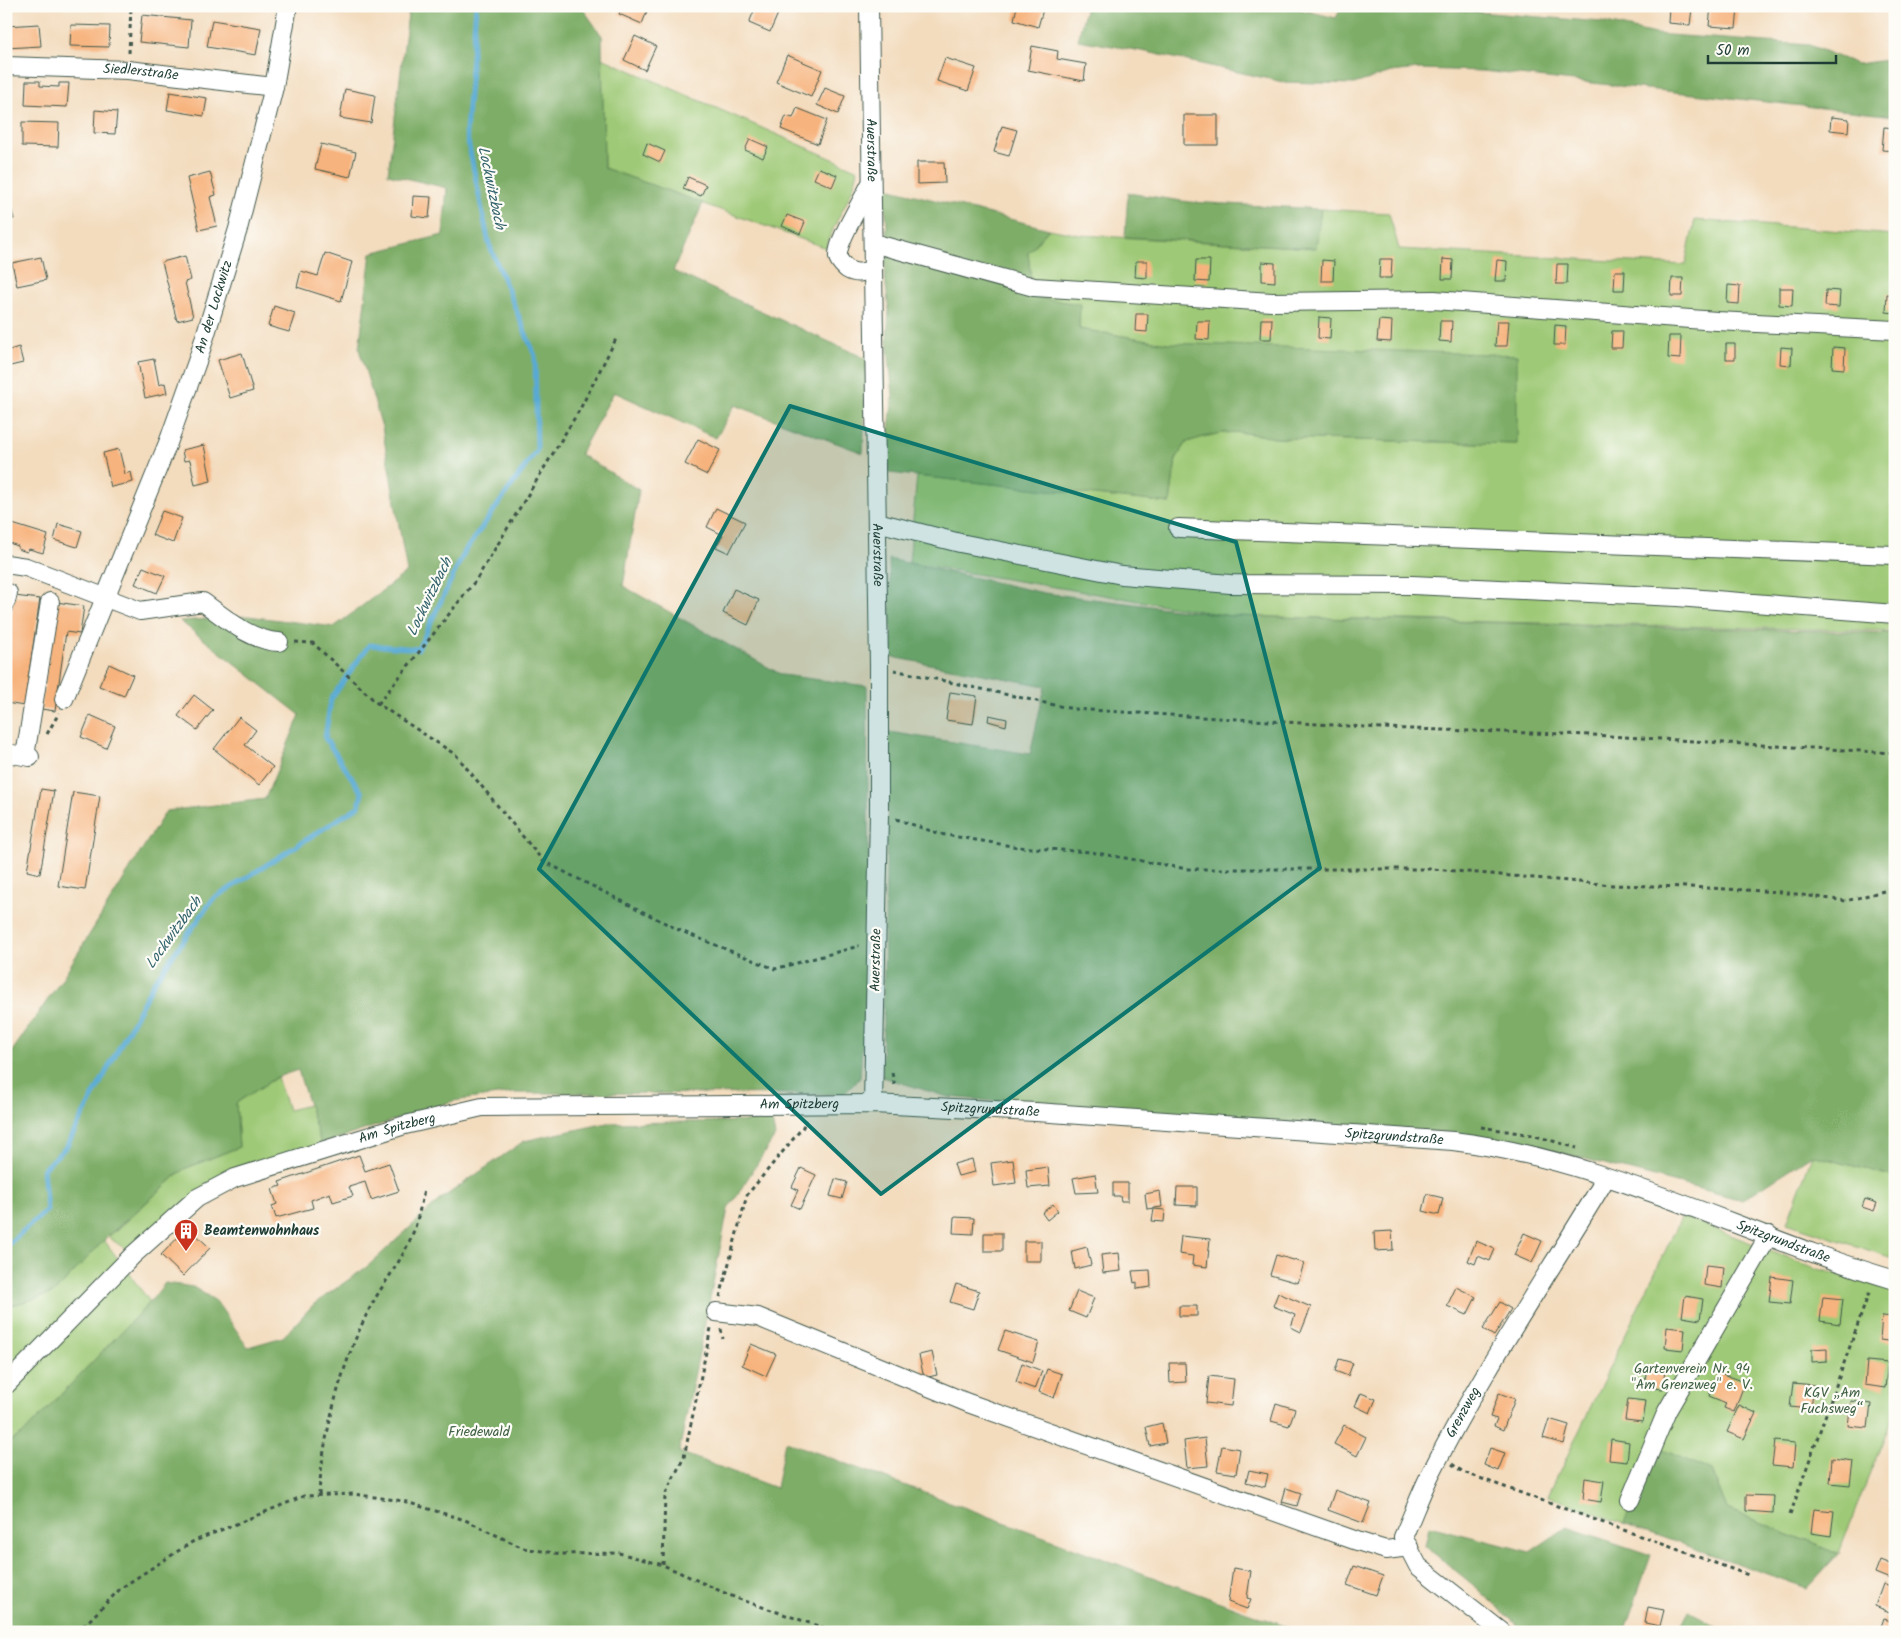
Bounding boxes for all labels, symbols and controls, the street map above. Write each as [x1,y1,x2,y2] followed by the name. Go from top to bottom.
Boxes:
[1708,32,1836,64] scale bar
[1716,39,1750,63] text: 50 m
[103,58,180,87] street label: Siedlerstraße
[860,118,883,182] street label: Auerstraße
[470,144,512,234] water label: Lockwitzbach
[189,258,239,356] street label: An der Lockwitz
[866,523,889,587] street label: Auerstraße
[401,552,460,640] water label: Lockwitzbach
[139,890,210,974] water label: Lockwitzbach
[864,927,888,992] street label: Auerstraße
[760,1093,839,1116] street label: Am Spitzberg
[940,1096,1041,1123] street label: Spitzgrundstraße
[356,1107,438,1150] street label: Am Spitzberg
[1344,1123,1445,1151] street label: Spitzgrundstraße
[1733,1214,1834,1270] street label: Spitzgrundstraße
[173,1218,199,1252] building icon: Beamtenwohnhaus
[204,1220,320,1242] place label: Beamtenwohnhaus
[1631,1358,1753,1396] park label: Gartenverein Nr. 94 "Am Grenzweg" e. V.
[1801,1382,1864,1420] park label: KGV „Am Fuchsweg“
[1440,1383,1486,1442] street label: Grenzweg
[448,1421,511,1443] park label: Friedewald

